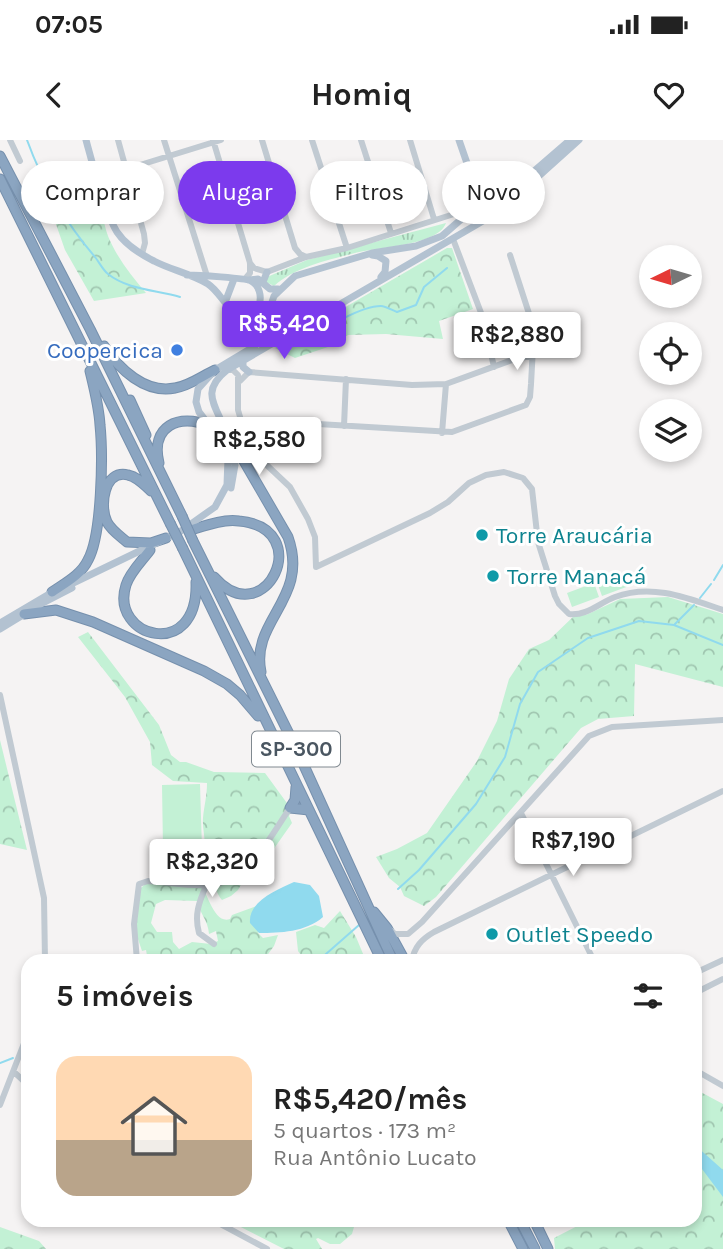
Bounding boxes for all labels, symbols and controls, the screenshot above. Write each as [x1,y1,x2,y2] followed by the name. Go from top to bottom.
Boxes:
[35,9,103,40] text: 07:05
[35,76,73,114] icon: back
[311,76,412,113] text: Homiq
[650,76,688,114] icon: heart
[21,161,164,224] chip: Comprar
[178,161,296,224] chip: Alugar
[310,161,428,224] chip: Filtros
[442,161,545,224] chip: Novo
[639,245,702,308] north arrow
[639,245,702,462] map controls
[219,302,349,361] pin: R$5,420
[238,310,330,337] text: R$5,420
[452,313,582,372] pin: R$2,880
[470,321,564,348] text: R$2,880
[639,322,702,385] button: locate
[47,337,163,364] place label: Coopercica
[169,342,185,358] marker: Coopercica
[639,399,702,462] button: layers
[194,418,324,477] pin: R$2,580
[212,426,306,453] text: R$2,580
[496,522,653,549] place label: Torre Araucária
[474,527,490,543] marker: Torre Araucária
[507,563,646,590] place label: Torre Manacá
[485,568,501,584] marker: Torre Manacá
[252,732,340,766] road number: SP-300
[508,818,638,878] pin: R$7,190
[531,827,615,854] text: R$7,190
[147,840,277,899] pin: R$2,320
[165,848,259,875] text: R$2,320
[506,921,653,948] place label: Outlet Speedo
[484,926,500,942] marker: Outlet Speedo
[629,977,667,1015] icon: filters
[56,978,193,1014] text: 5 imóveis
[273,1081,467,1117] text: R$5,420/mês
[112,1084,196,1168] icon: home
[273,1117,456,1144] text: 5 quartos · 173 m²
[273,1144,477,1171] text: Rua Antônio Lucato

